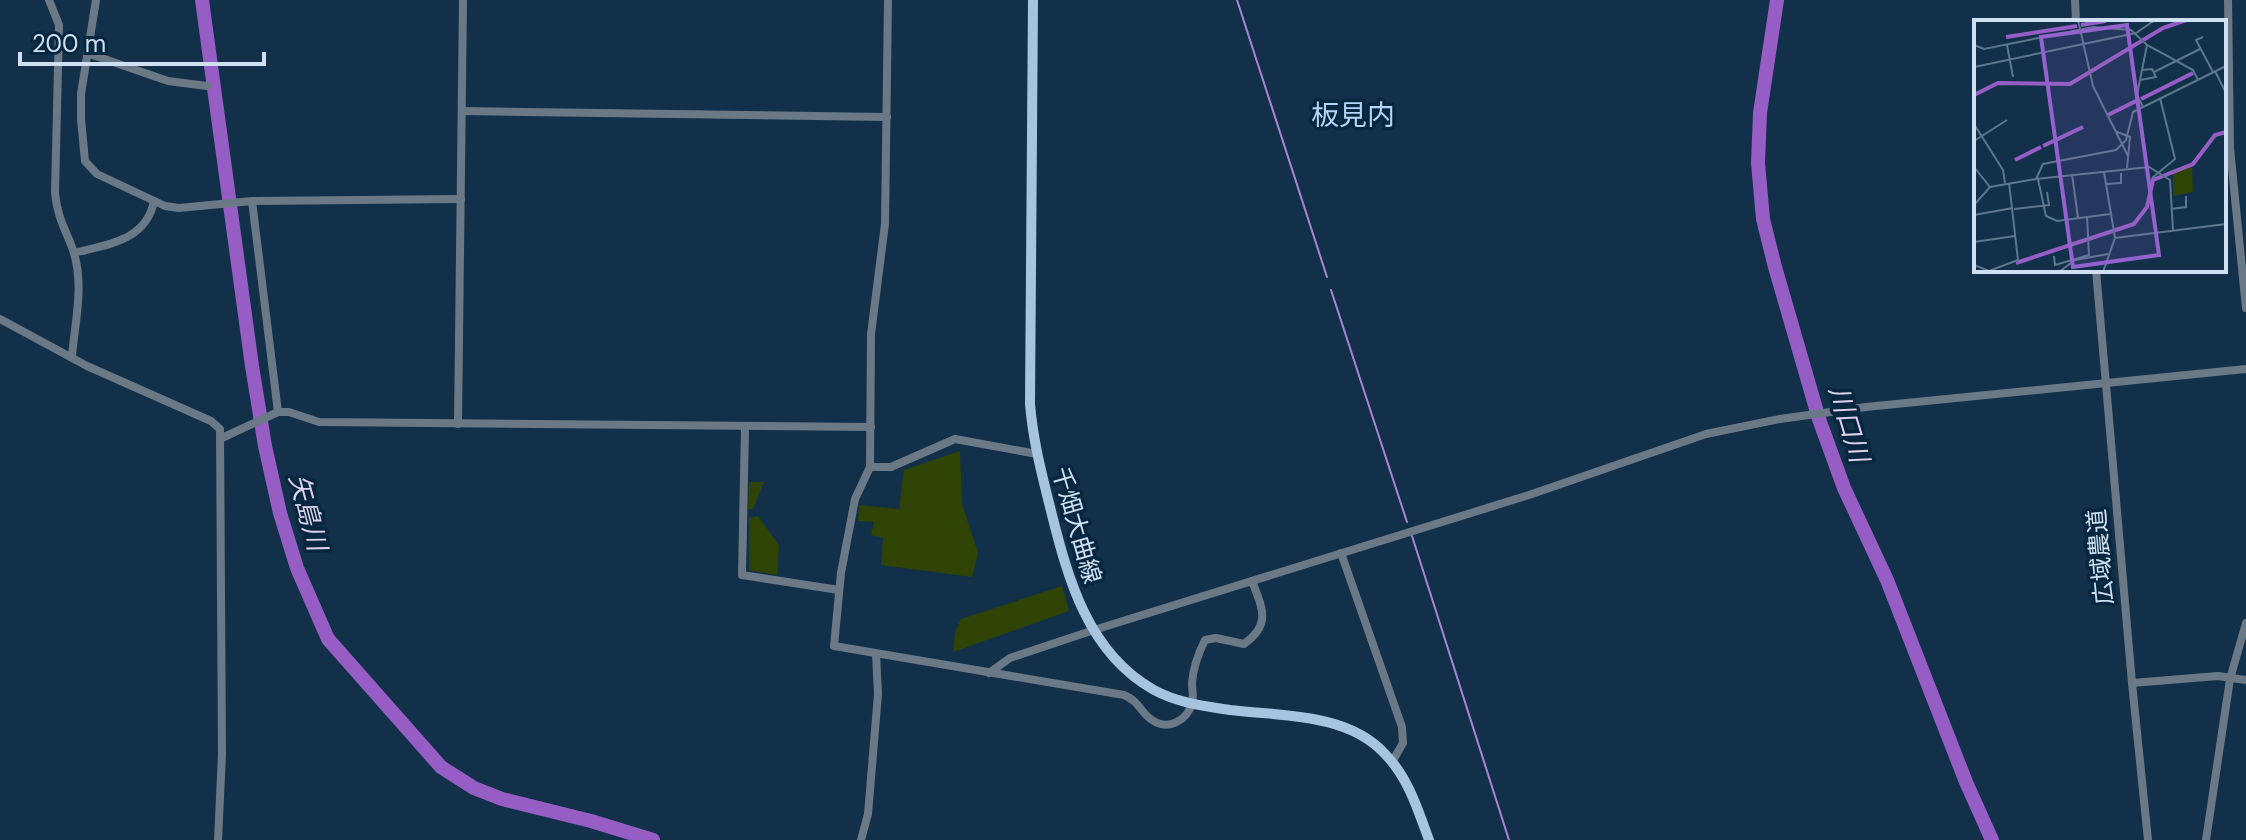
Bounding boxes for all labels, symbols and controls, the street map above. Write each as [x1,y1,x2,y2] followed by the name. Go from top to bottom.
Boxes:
[20,16,264,66] scale bar
[1974,20,2226,272] inset map
[32,28,106,59] text: 200 m
[1311,97,1395,134] district label: 板見内
[1821,382,1878,469] water label: 川口川
[1046,463,1108,587] street label: 千畑大曲線
[281,470,335,557] water label: 矢島川
[2080,508,2120,606] street label: 広域農道

